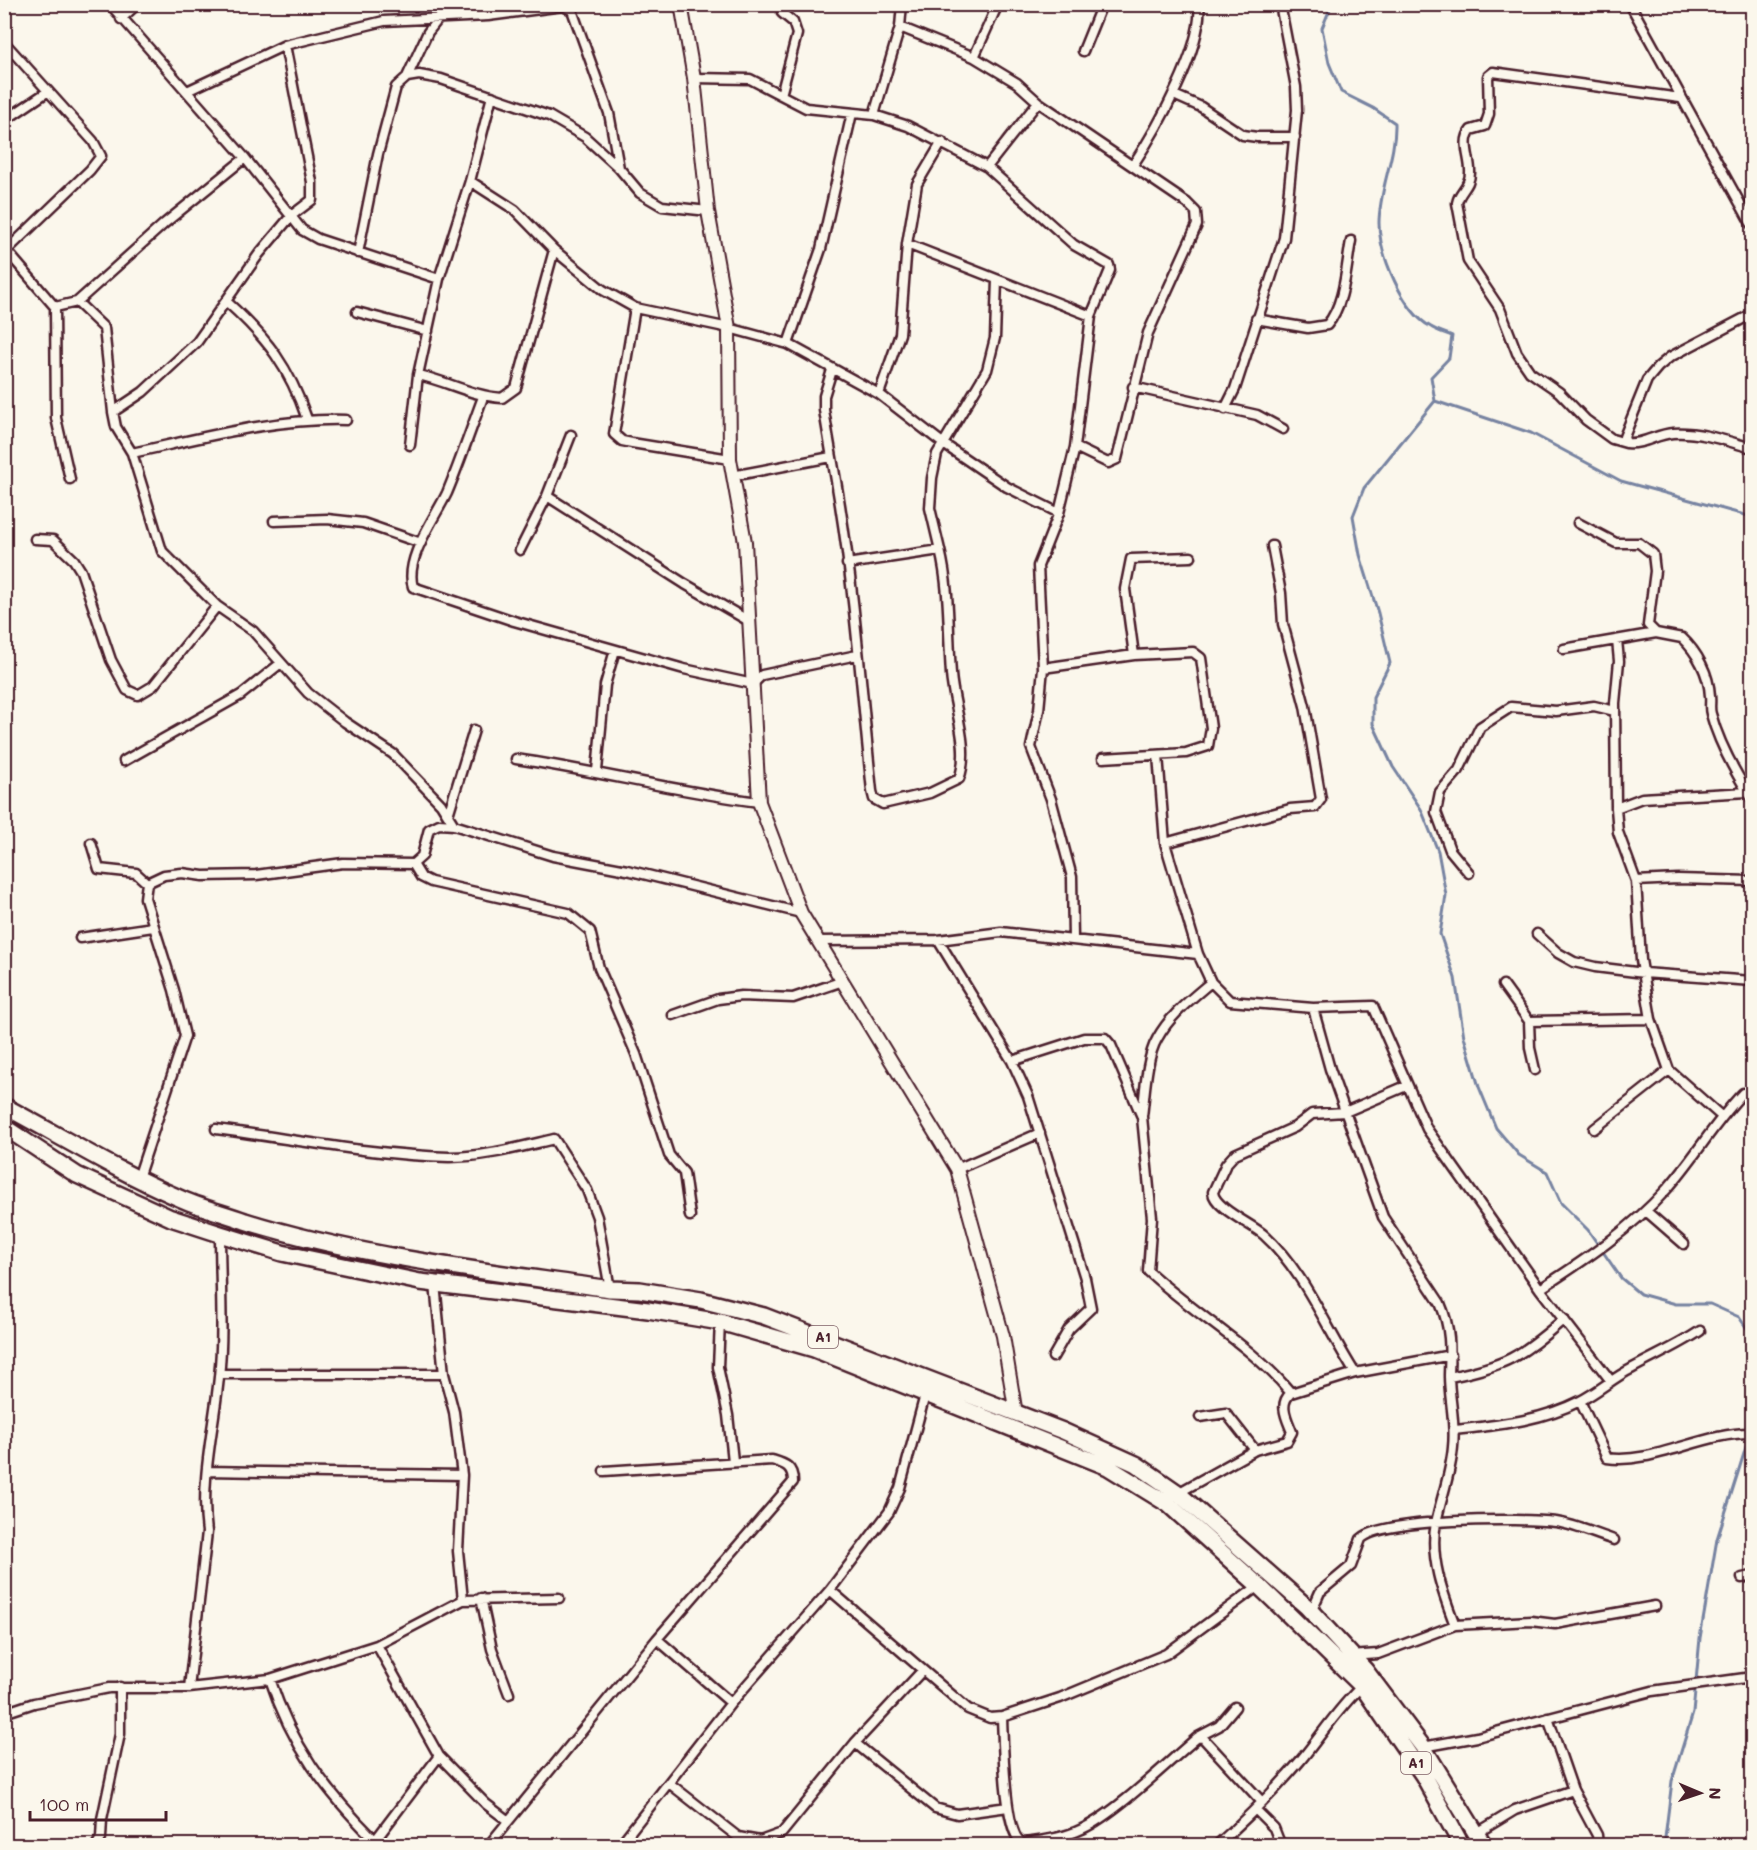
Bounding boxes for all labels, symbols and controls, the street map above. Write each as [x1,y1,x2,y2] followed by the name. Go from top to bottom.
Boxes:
[808,1326,838,1348] road number: A1
[1401,1752,1431,1774] road number: A1
[1670,1763,1730,1823] north arrow
[30,1784,166,1822] scale bar
[1705,1787,1726,1800] text: N
[39,1792,89,1816] text: 100 m

